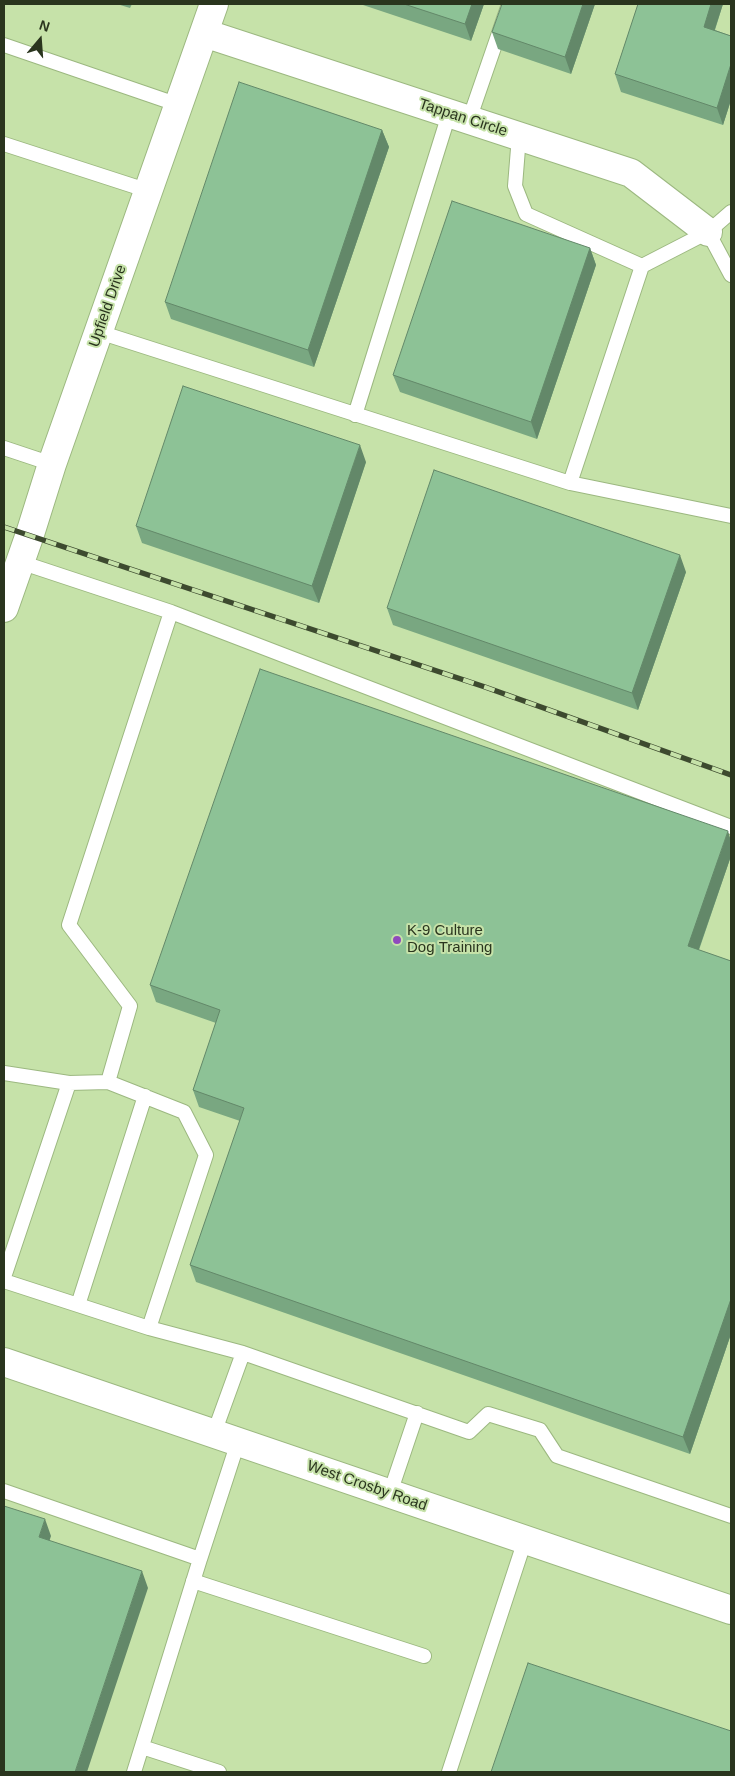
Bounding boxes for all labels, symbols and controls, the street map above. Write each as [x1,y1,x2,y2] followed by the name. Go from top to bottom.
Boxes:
[15,15,65,65] north arrow
[37,17,52,35] text: N
[417,95,509,141] street label: Tappan Circle
[86,262,130,350] street label: Upfield Drive
[407,922,492,957] place label: K-9 Culture Dog Training
[391,934,403,946] marker: K-9 Culture Dog Training
[305,1457,429,1515] street label: West Crosby Road

